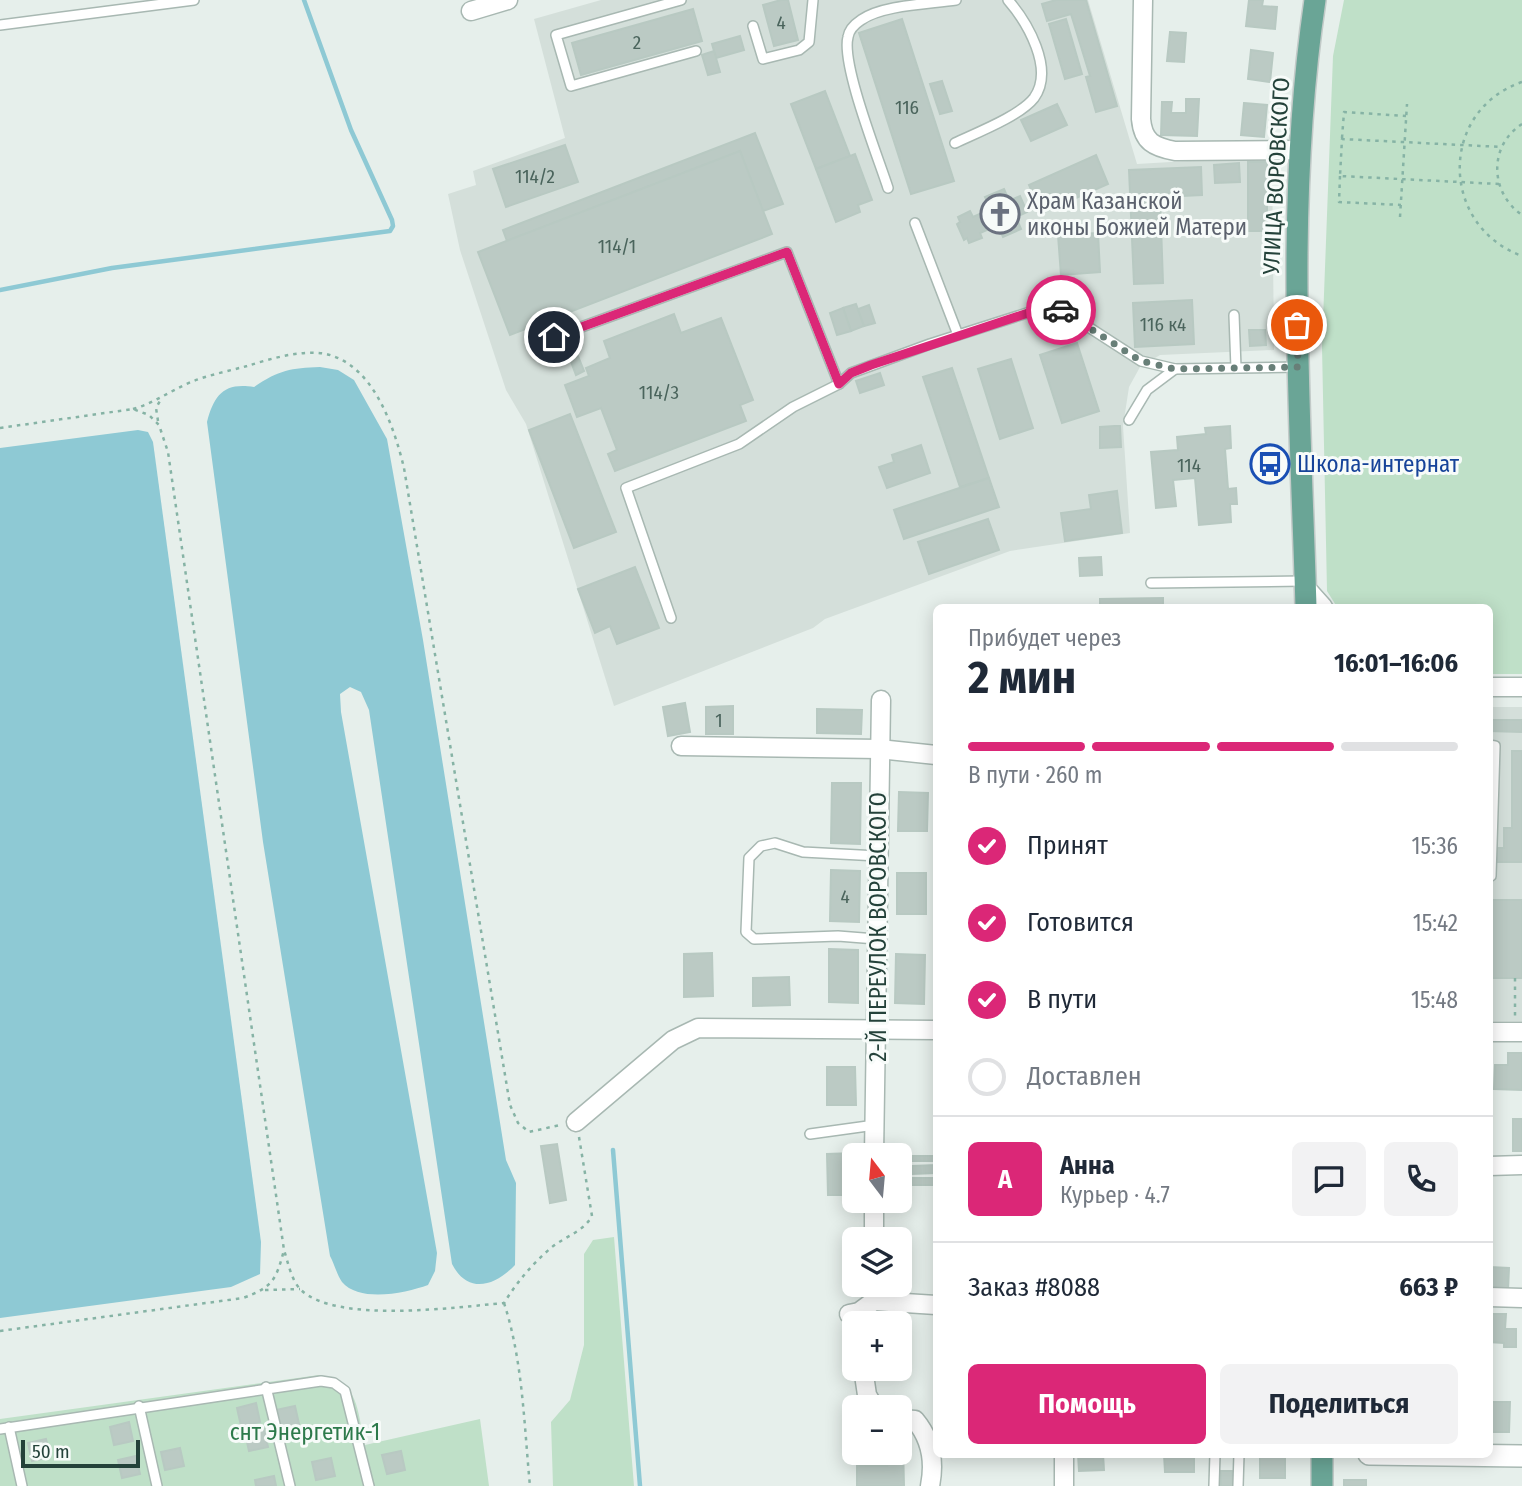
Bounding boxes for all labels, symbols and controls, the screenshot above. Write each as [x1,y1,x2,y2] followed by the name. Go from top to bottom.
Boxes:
[776,11,786,34] house number: 4
[633,31,641,54] house number: 2
[1257,77,1295,276] street label: УЛИЦА ВОРОВСКОГО
[895,96,919,119] house number: 116
[515,165,555,188] house number: 114/2
[1027,187,1247,241] place label: Храм Казанской иконы Божией Матери
[979,193,1021,235] church icon: Храм Казанской иконы Божией Матери
[598,235,636,258] house number: 114/1
[1026,275,1096,345] courier
[1042,291,1080,329] icon: car
[1267,295,1327,355] pin
[1278,306,1316,344] icon: bag
[524,307,584,367] pin
[1140,313,1186,336] house number: 116 к4
[535,318,573,356] icon: home
[639,381,679,404] house number: 114/3
[1249,443,1291,485] bus stop icon: Школа-интернат
[1297,450,1460,478] place label: Школа-интернат
[1177,454,1201,477] house number: 114
[968,624,1121,652] text: Прибудет через
[1334,648,1458,679] text: 16:01–16:06
[968,650,1076,705] text: 2 мин
[715,709,723,732] house number: 1
[968,761,1102,789] text: В пути · 260 m
[864,792,892,1062] street label: 2-Й ПЕРЕУЛОК ВОРОВСКОГО
[968,827,1006,865] icon: check
[1027,830,1108,861] text: Принят
[1412,832,1458,860] text: 15:36
[840,885,850,908] house number: 4
[968,904,1006,942] icon: check
[1027,907,1134,938] text: Готовится
[1413,909,1458,937] text: 15:42
[968,981,1006,1019] icon: check
[1027,984,1097,1015] text: В пути
[1411,986,1458,1014] text: 15:48
[1027,1061,1142,1092] text: Доставлен
[1292,1142,1366,1216] button: chat
[1384,1142,1458,1216] button: phone
[842,1143,912,1213] north arrow
[842,1143,912,1465] map controls
[1060,1150,1115,1181] text: Анна
[998,1164,1012,1195] text: А
[1060,1181,1170,1209] text: Курьер · 4.7
[842,1227,912,1297] button: layers
[968,1272,1100,1303] text: Заказ #8088
[1399,1272,1458,1303] text: 663 ₽
[842,1311,912,1381] button: +
[968,1364,1206,1444] button: Помощь
[1220,1364,1458,1444] button: Поделиться
[842,1395,912,1465] button: −
[230,1418,380,1446] park label: снт Энергетик-1
[21,1437,140,1469] scale bar
[32,1440,70,1463] text: 50 m

